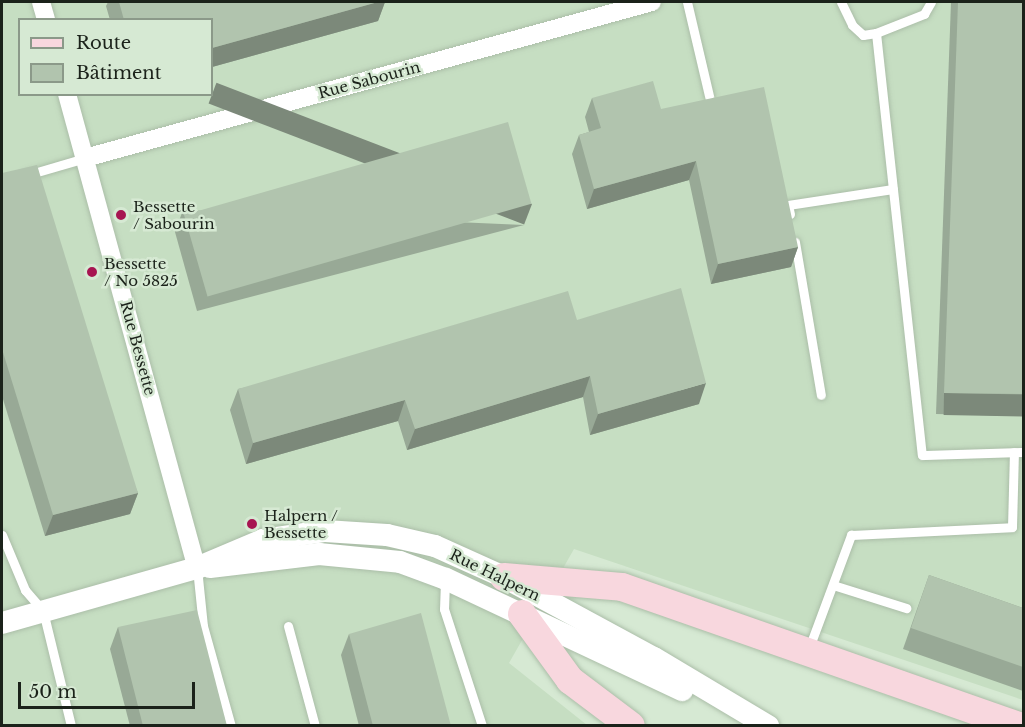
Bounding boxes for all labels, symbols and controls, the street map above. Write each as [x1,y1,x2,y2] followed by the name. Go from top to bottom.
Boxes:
[18,18,213,96] legend
[76,32,131,54] text: Route
[316,58,422,102] street label: Rue Sabourin
[76,62,162,84] text: Bâtiment
[133,197,214,232] place label: Bessette / Sabourin
[114,208,128,222] marker: Bessette / Sabourin
[104,254,178,289] place label: Bessette / No 5825
[85,265,99,279] marker: Bessette / No 5825
[117,299,159,397] street label: Rue Bessette
[264,506,339,541] place label: Halpern / Bessette
[245,517,259,531] marker: Halpern / Bessette
[447,545,543,605] street label: Rue Halpern
[21,670,198,708] scale bar
[29,681,77,703] text: 50 m

